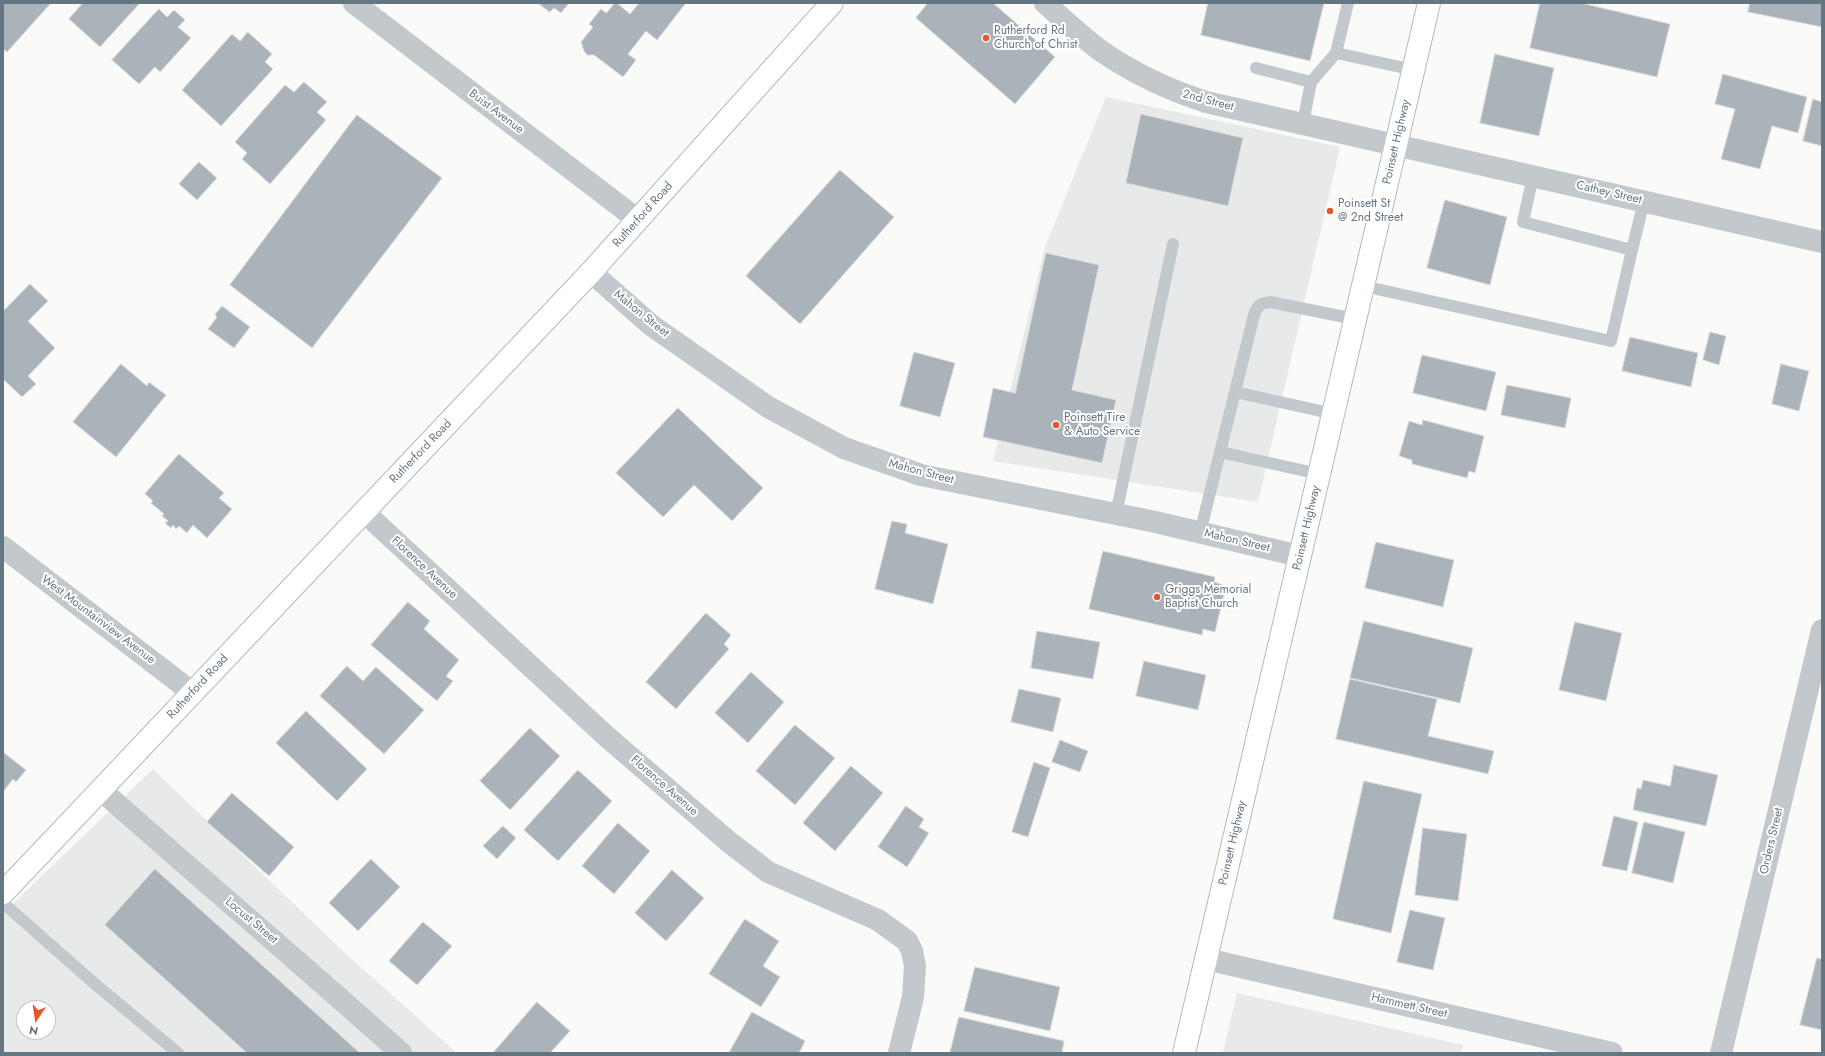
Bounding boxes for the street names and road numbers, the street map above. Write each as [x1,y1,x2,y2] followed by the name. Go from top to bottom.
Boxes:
[466,87,526,137] street label: Buist Avenue
[1181,87,1235,115] street label: 2nd Street
[1380,98,1414,186] street label: Poinsett Highway
[1575,178,1643,208] street label: Cathey Street
[610,179,676,251] street label: Rutherford Road
[610,287,672,341] street label: Mahon Street
[387,417,455,487] street label: Rutherford Road
[887,456,955,488] street label: Mahon Street
[1290,484,1324,572] street label: Poinsett Highway
[1203,526,1271,556] street label: Mahon Street
[388,534,460,602] street label: Florence Avenue
[38,572,158,668] street label: West Mountainview Avenue
[164,652,232,722] street label: Rutherford Road
[627,753,701,819] street label: Florence Avenue
[1216,799,1250,887] street label: Poinsett Highway
[1757,806,1787,876] street label: Orders Street
[222,895,280,947] street label: Locust Street
[1370,990,1448,1022] street label: Hammett Street

